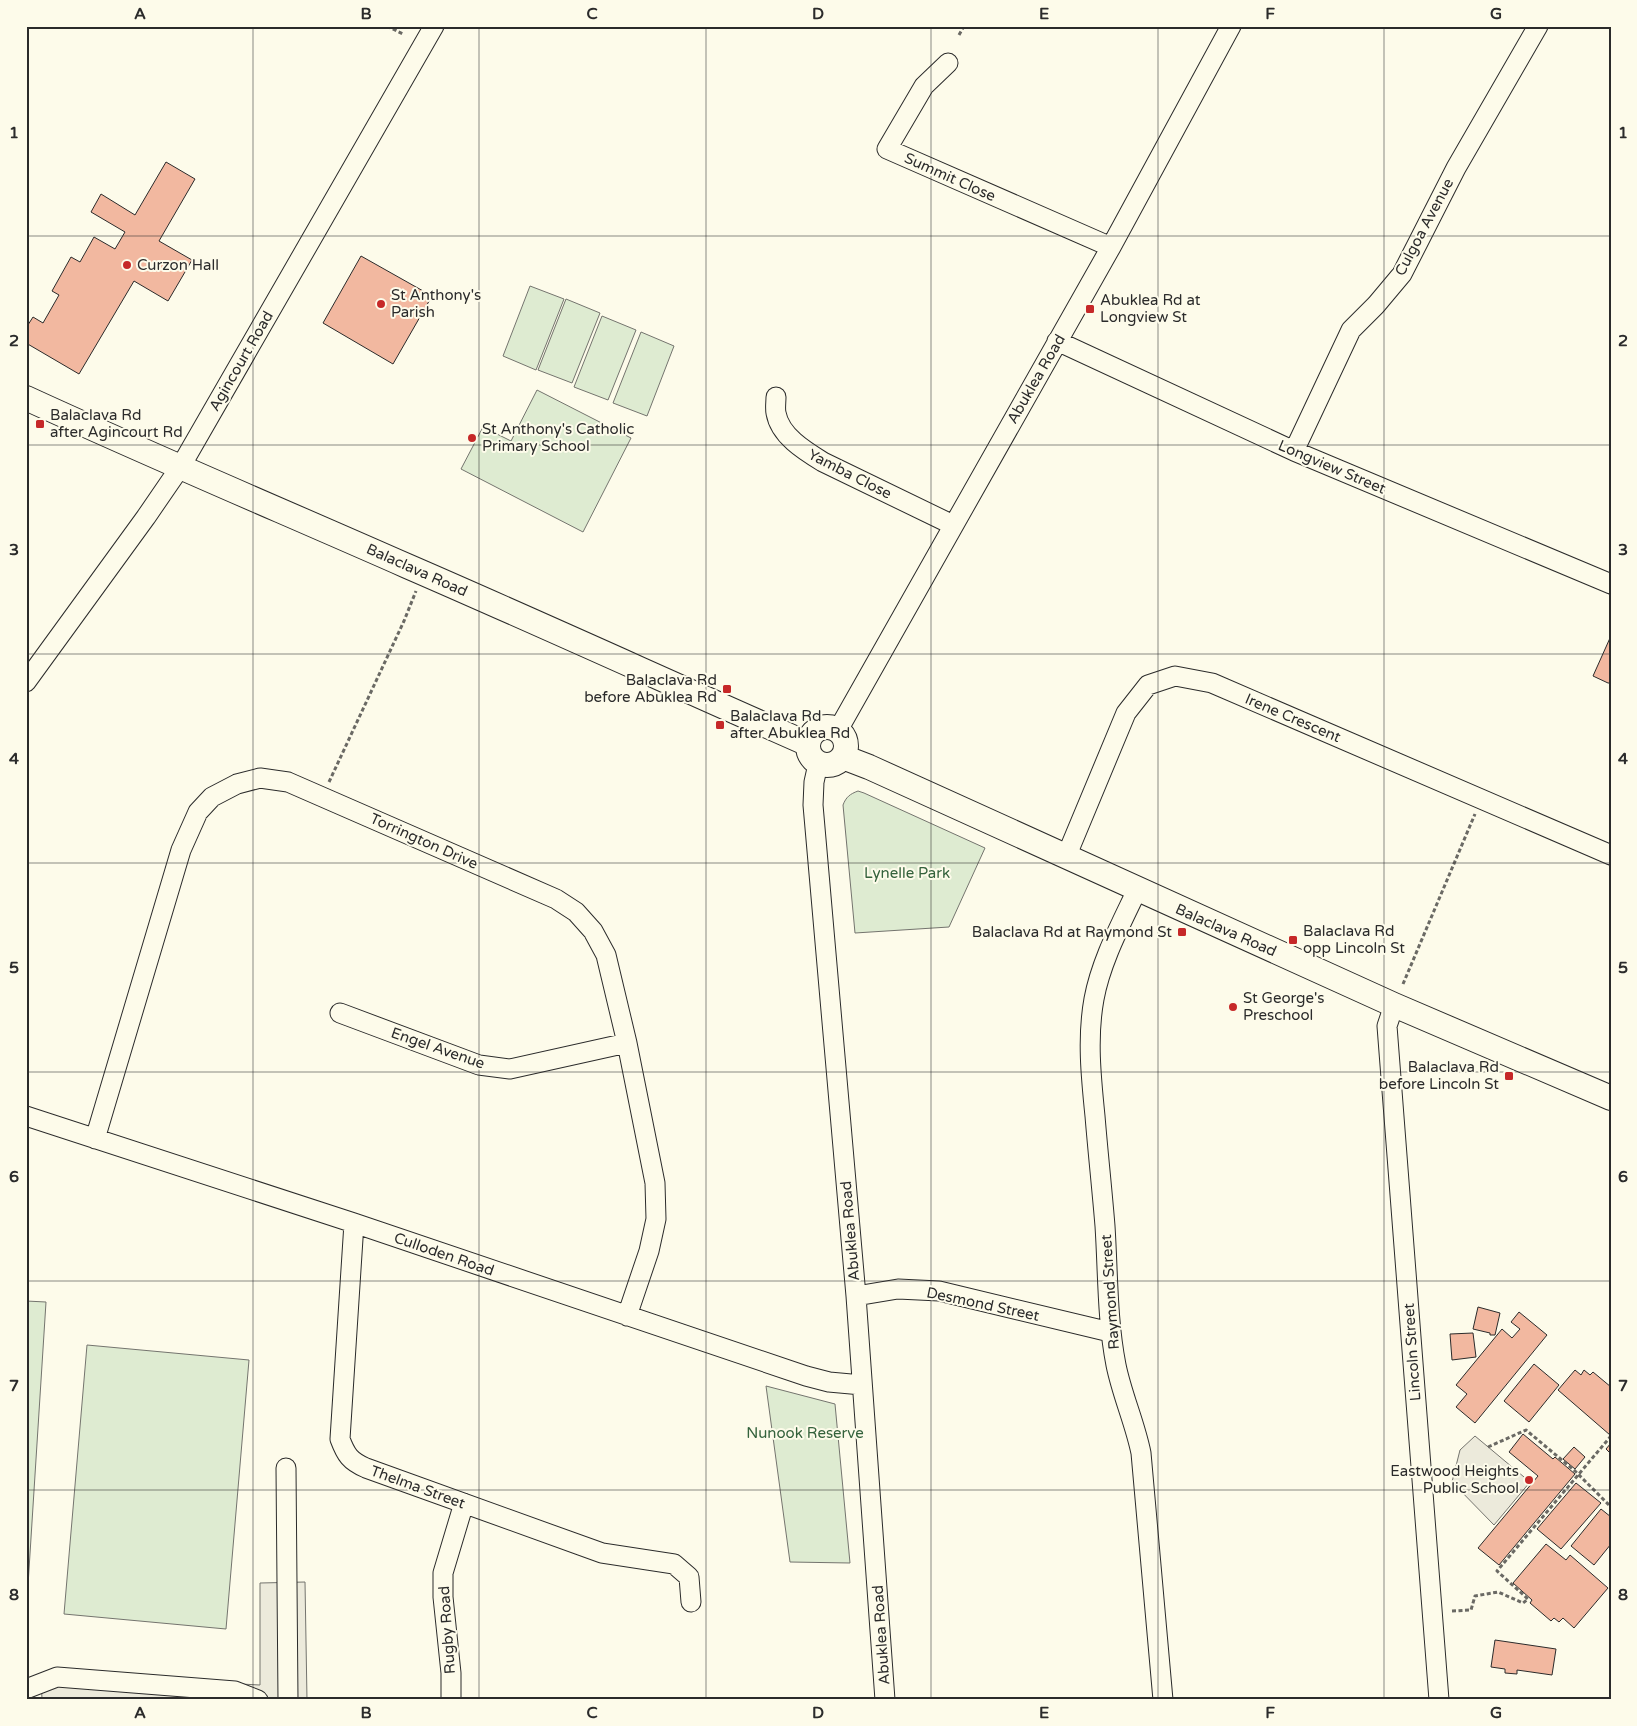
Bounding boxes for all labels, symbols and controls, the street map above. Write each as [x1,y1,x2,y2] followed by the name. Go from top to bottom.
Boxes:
[134,4,146,24] text: A
[360,4,372,24] text: B
[586,4,598,24] text: C
[812,4,824,24] text: D
[1039,4,1049,24] text: E
[1265,4,1275,24] text: F
[1490,4,1502,24] text: G
[9,123,19,143] text: 1
[1618,123,1628,143] text: 1
[902,149,998,205] street label: Summit Close
[1391,175,1457,279] street label: Culgoa Avenue
[137,256,219,274] place label: Curzon Hall
[121,259,133,271] marker: Curzon Hall
[391,286,481,321] place label: St Anthony's Parish
[1100,291,1201,326] place label: Abuklea Rd at Longview St
[375,298,387,310] marker: St Anthony's Parish
[1084,303,1096,315] marker: Abuklea Rd at Longview St
[205,308,277,414] street label: Agincourt Road
[9,331,19,351] text: 2
[1003,331,1069,427] street label: Abuklea Road
[1618,331,1628,351] text: 2
[50,406,183,441] place label: Balaclava Rd after Agincourt Rd
[34,418,46,430] marker: Balaclava Rd after Agincourt Rd
[482,420,634,455] place label: St Anthony's Catholic Primary School
[466,432,478,444] marker: St Anthony's Catholic Primary School
[1275,436,1389,498] street label: Longview Street
[805,445,895,503] street label: Yamba Close
[9,540,19,560] text: 3
[364,540,470,600] street label: Balaclava Road
[1618,540,1628,560] text: 3
[584,671,717,706] place label: Balaclava Rd before Abuklea Rd
[721,683,733,695] marker: Balaclava Rd before Abuklea Rd
[1242,690,1344,746] street label: Irene Crescent
[730,707,850,742] place label: Balaclava Rd after Abuklea Rd
[714,719,726,731] marker: Balaclava Rd after Abuklea Rd
[9,749,19,769] text: 4
[1618,749,1628,769] text: 4
[367,809,481,873] street label: Torrington Drive
[864,864,950,882] park label: Lynelle Park
[1173,900,1279,960] street label: Balaclava Road
[1303,922,1405,957] place label: Balaclava Rd opp Lincoln St
[972,923,1172,941] place label: Balaclava Rd at Raymond St
[1176,926,1188,938] marker: Balaclava Rd at Raymond St
[1287,934,1299,946] marker: Balaclava Rd opp Lincoln St
[9,958,19,978] text: 5
[1618,958,1628,978] text: 5
[1243,989,1325,1024] place label: St George's Preschool
[1227,1001,1239,1013] marker: St George's Preschool
[389,1024,487,1072] street label: Engel Avenue
[1379,1058,1499,1093] place label: Balaclava Rd before Lincoln St
[1503,1070,1515,1082] marker: Balaclava Rd before Lincoln St
[9,1167,19,1187] text: 6
[1618,1167,1628,1187] text: 6
[837,1180,863,1282] street label: Abuklea Road
[392,1228,496,1280] street label: Culloden Road
[1097,1234,1123,1350] street label: Raymond Street
[925,1283,1041,1325] street label: Desmond Street
[1400,1302,1424,1402] street label: Lincoln Street
[9,1376,19,1396] text: 7
[1618,1376,1628,1396] text: 7
[746,1424,864,1442] park label: Nunook Reserve
[368,1462,468,1513] street label: Thelma Street
[1390,1462,1519,1497] place label: Eastwood Heights Public School
[1523,1474,1535,1486] marker: Eastwood Heights Public School
[869,1584,893,1686] street label: Abuklea Road
[9,1585,19,1605] text: 8
[435,1585,459,1675] street label: Rugby Road
[1618,1585,1628,1605] text: 8
[134,1703,146,1723] text: A
[360,1703,372,1723] text: B
[586,1703,598,1723] text: C
[812,1703,824,1723] text: D
[1039,1703,1049,1723] text: E
[1265,1703,1275,1723] text: F
[1490,1703,1502,1723] text: G

